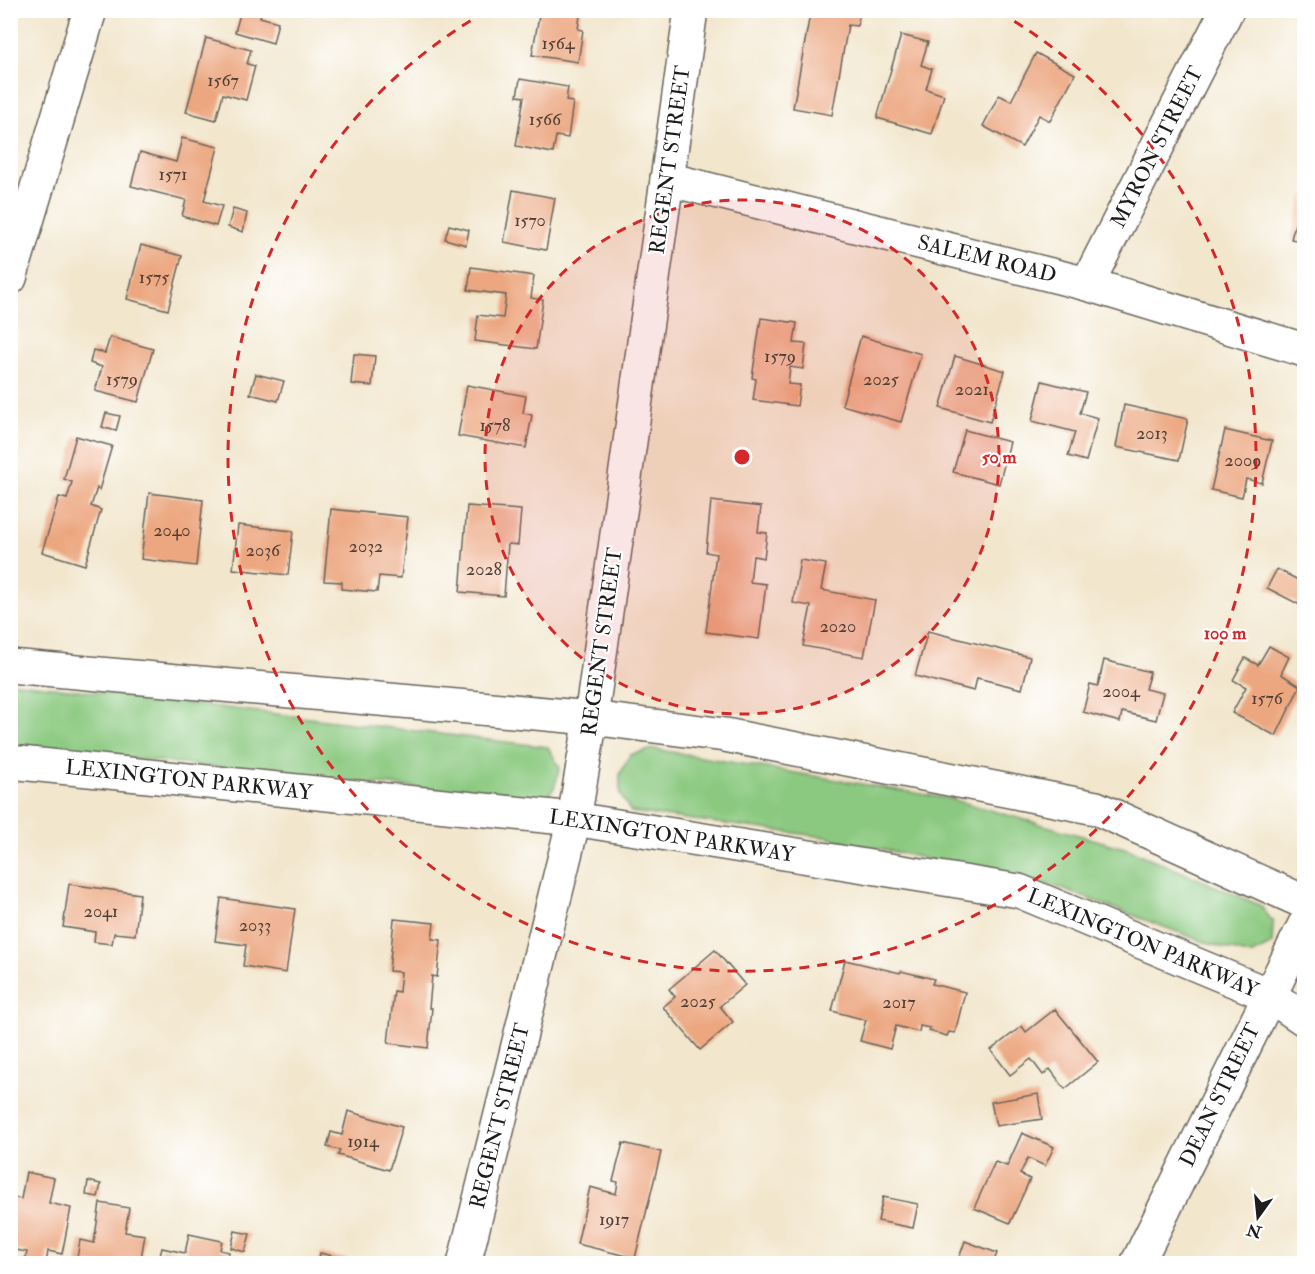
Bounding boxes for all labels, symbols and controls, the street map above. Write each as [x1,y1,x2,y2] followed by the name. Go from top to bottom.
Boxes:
[541,32,576,55] house number: 1564
[1105,61,1210,232] street label: MYRON STREET
[643,64,697,256] street label: REGENT STREET
[207,69,239,92] house number: 1567
[529,108,562,131] house number: 1566
[159,163,187,186] house number: 1571
[514,209,546,232] house number: 1570
[915,229,1059,289] street label: SALEM ROAD
[139,266,169,289] house number: 1575
[764,345,796,368] house number: 1579
[106,368,138,391] house number: 1579
[863,368,899,391] house number: 2025
[955,378,989,401] house number: 2021
[480,414,511,437] house number: 1578
[1136,422,1168,445] house number: 2013
[982,446,1017,469] text: 50 m
[732,447,752,467] centre of rings
[1225,449,1261,472] house number: 2009
[153,519,191,542] house number: 2040
[349,535,383,558] house number: 2032
[246,539,281,562] house number: 2036
[575,546,629,738] street label: REGENT STREET
[466,558,502,581] house number: 2028
[820,615,856,638] house number: 2020
[1204,622,1247,645] text: 100 m
[1102,680,1141,703] house number: 2004
[1251,687,1284,710] house number: 1576
[64,754,315,806] street label: LEXINGTON PARKWAY
[547,803,797,869] street label: LEXINGTON PARKWAY
[1023,882,1263,1004] street label: LEXINGTON PARKWAY
[84,900,118,923] house number: 2041
[239,914,271,937] house number: 2033
[680,990,716,1013] house number: 2025
[883,991,915,1014] house number: 2017
[1174,1018,1267,1171] street label: DEAN STREET
[464,1020,536,1211] street label: REGENT STREET
[347,1130,380,1153] house number: 1914
[1228,1187,1288,1247] north arrow
[599,1208,629,1231] house number: 1917
[1244,1219,1265,1242] text: N

